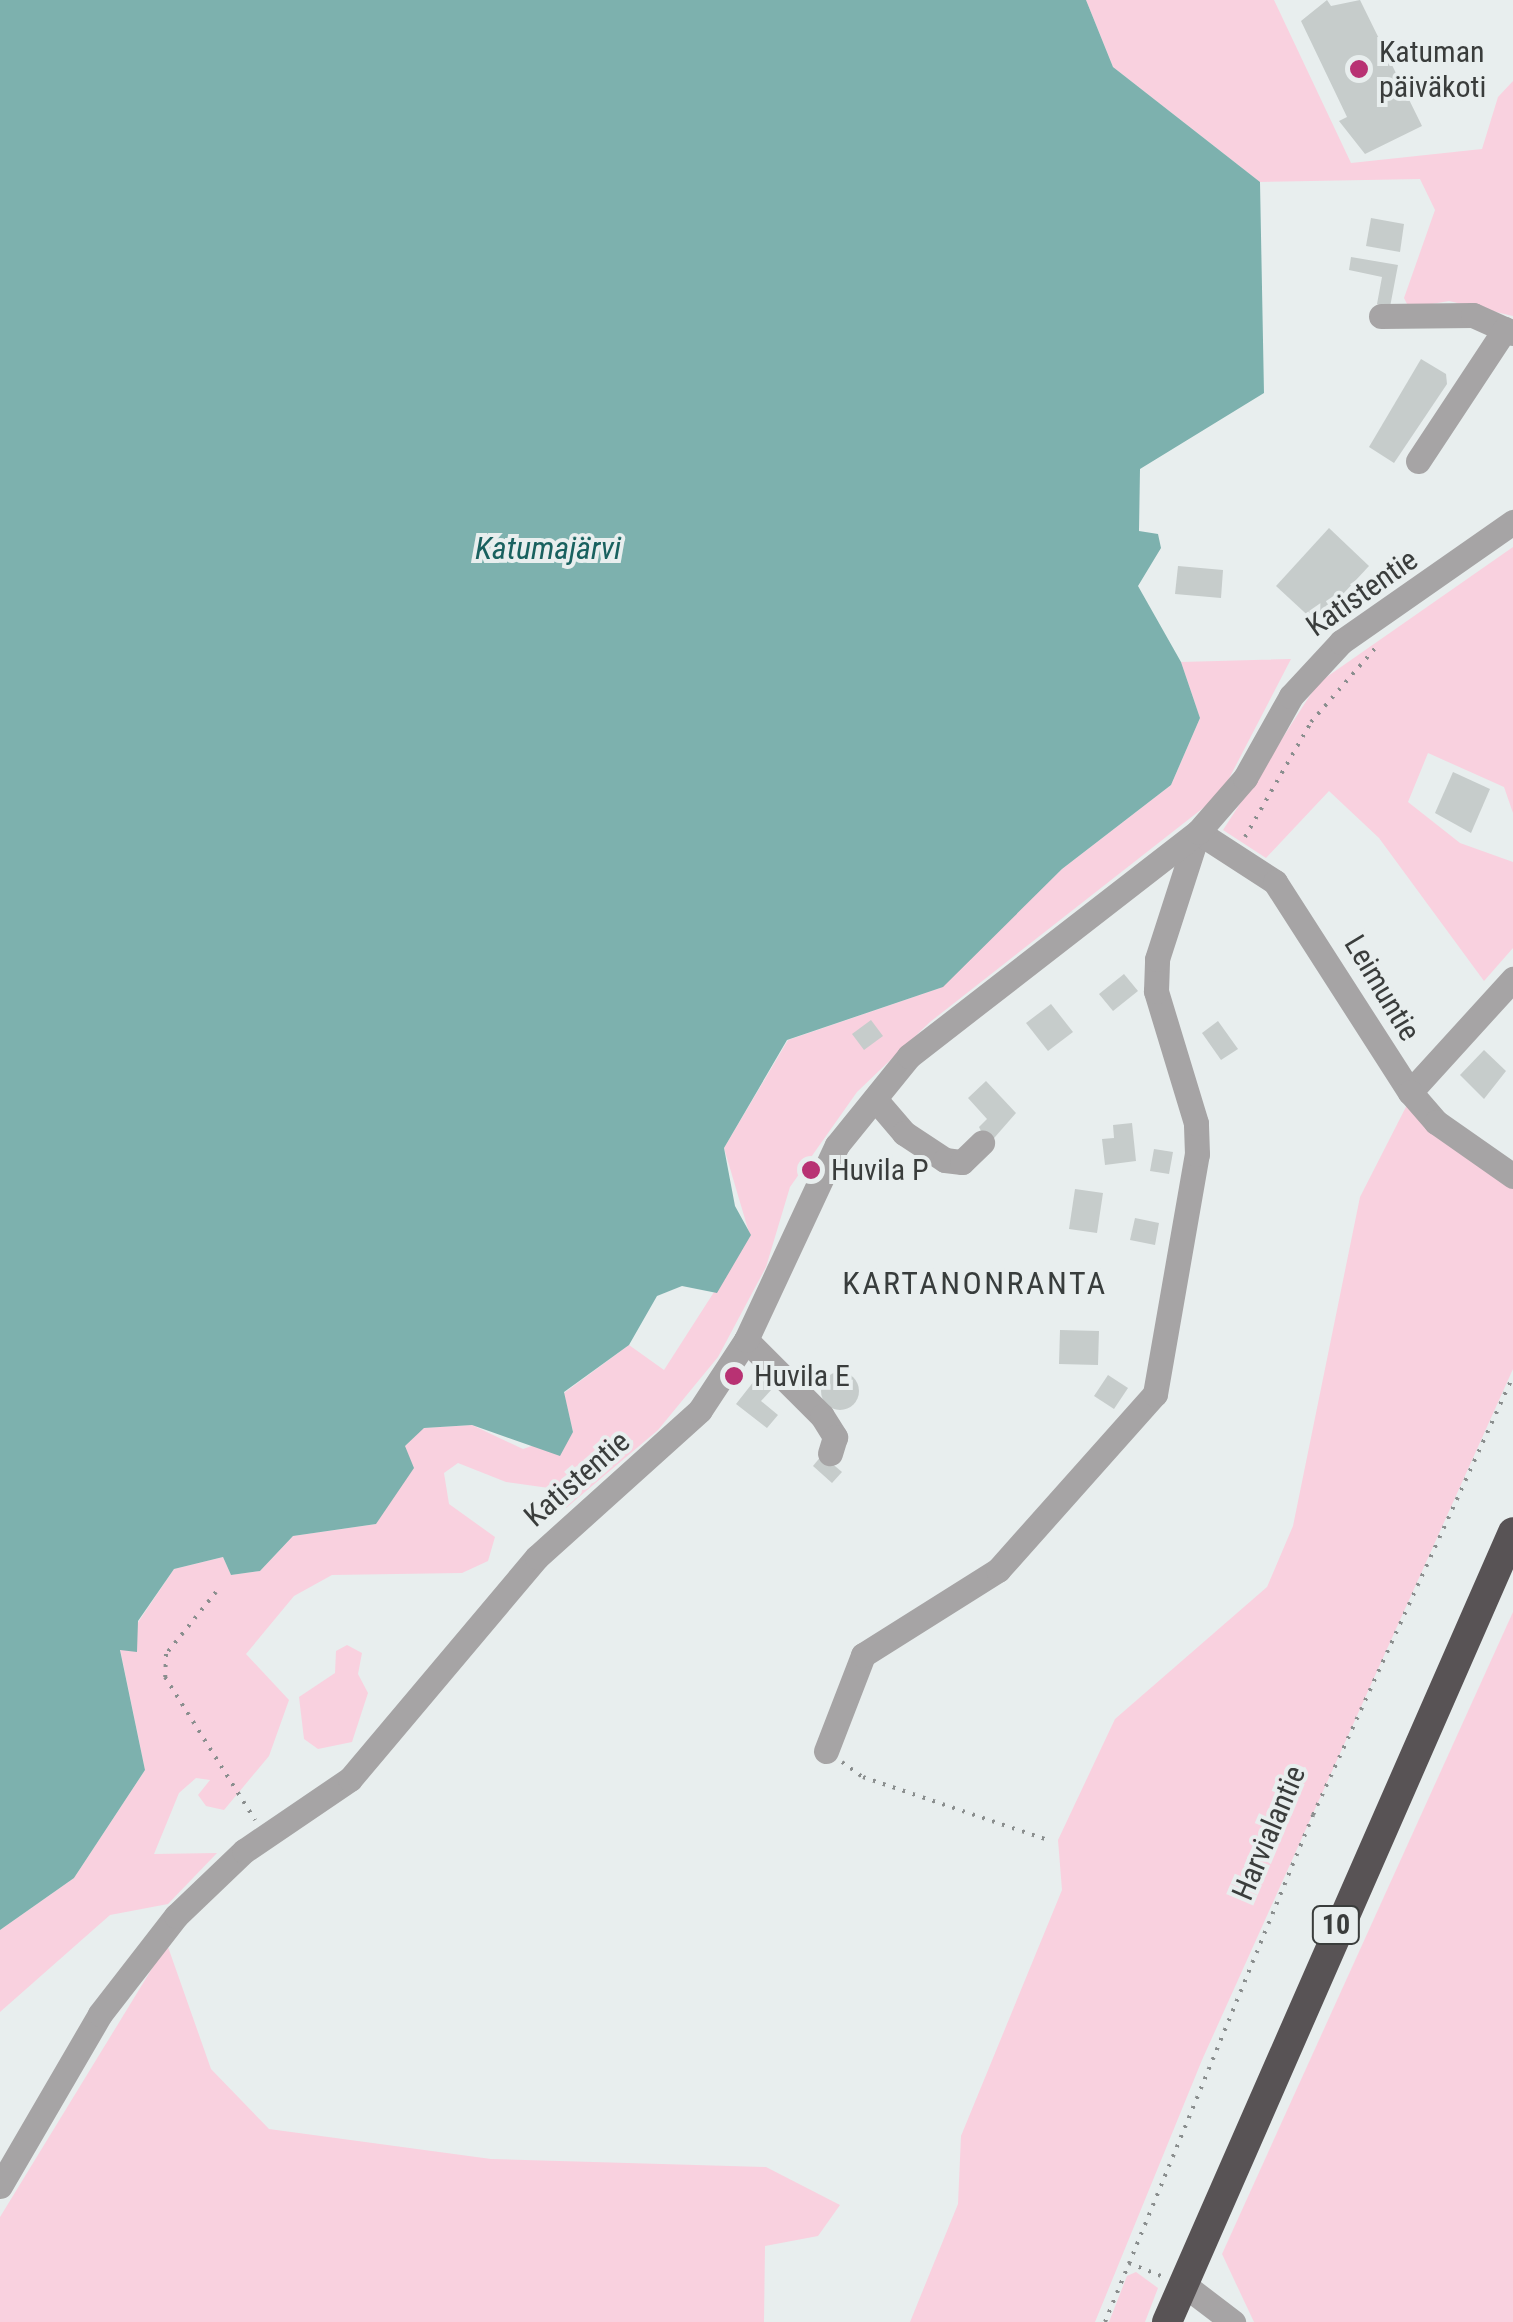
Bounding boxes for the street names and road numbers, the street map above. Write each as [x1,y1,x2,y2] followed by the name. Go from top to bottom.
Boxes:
[1299,542,1425,644] street label: Katistentie
[1337,929,1427,1047] street label: Leimuntie
[517,1424,637,1534] street label: Katistentie
[1225,1761,1313,1905] street label: Harvialantie
[1311,1902,1361,1948] road number: 10

